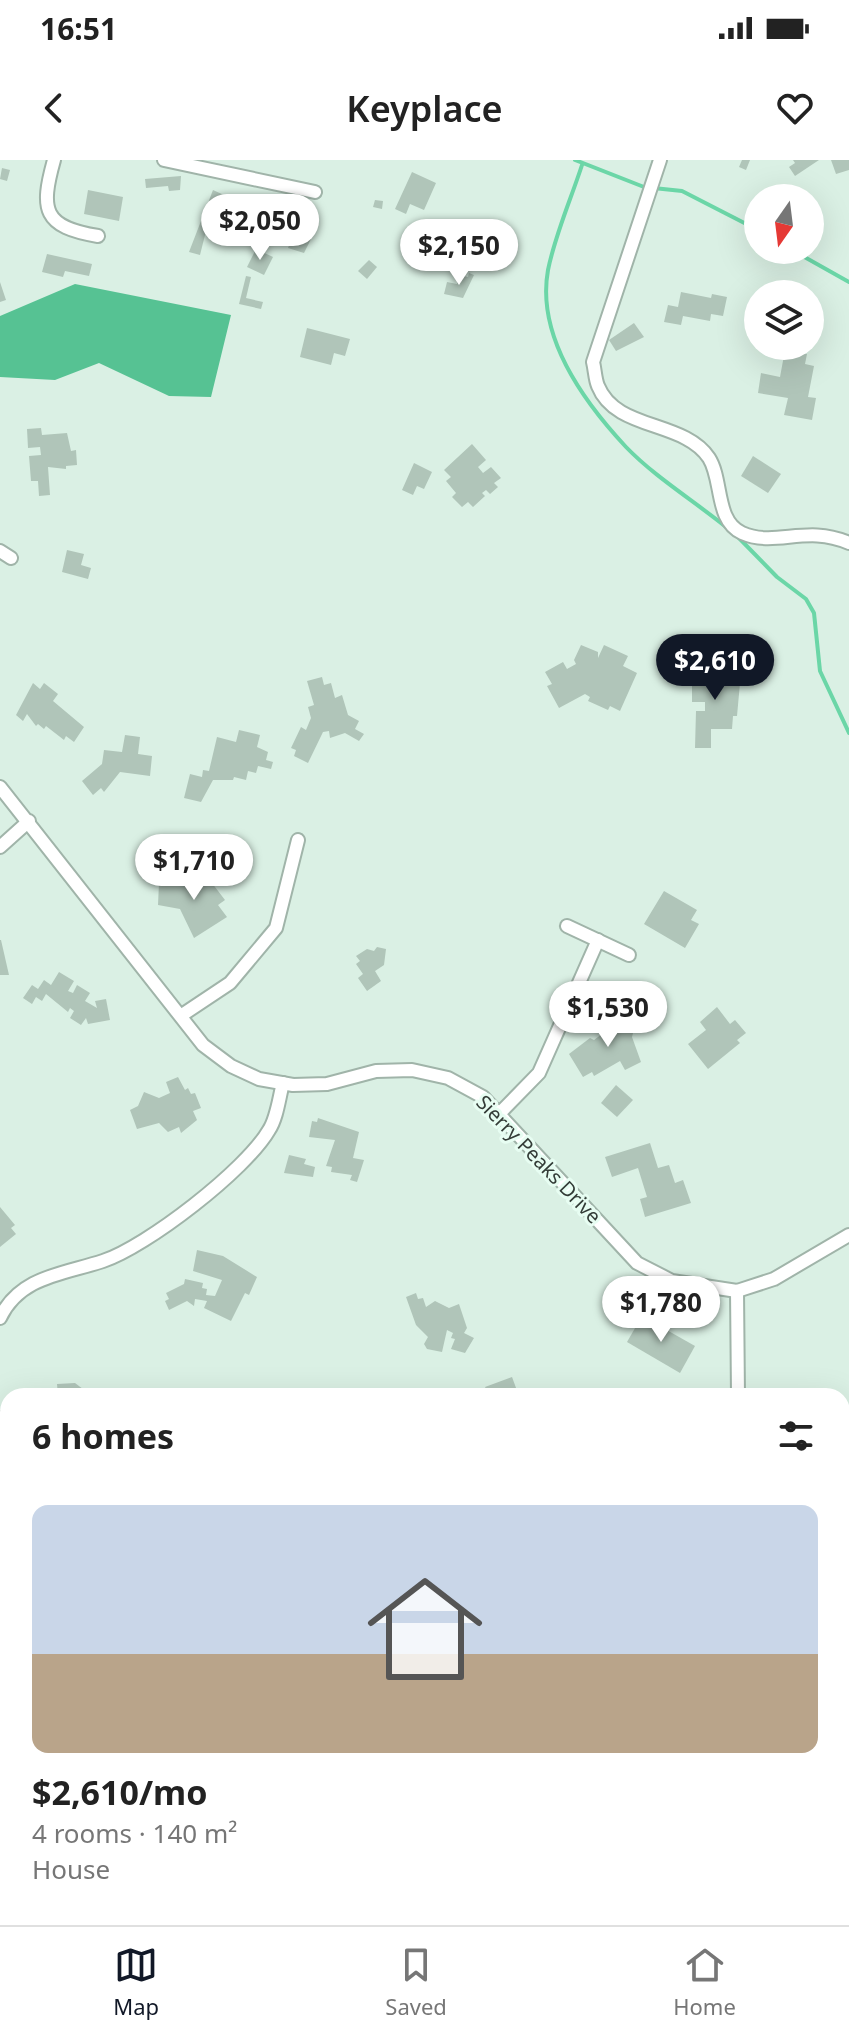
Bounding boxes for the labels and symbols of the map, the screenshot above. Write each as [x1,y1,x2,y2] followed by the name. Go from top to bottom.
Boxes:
[744,184,824,264] north arrow
[195,194,325,262] pin: $2,050
[394,219,524,287] pin: $2,150
[650,634,780,702] pin: $2,610
[129,834,259,902] pin: $1,710
[543,981,673,1049] pin: $1,530
[471,1089,607,1229] street label: Sierry Peaks Drive
[596,1276,726,1344] pin: $1,780

